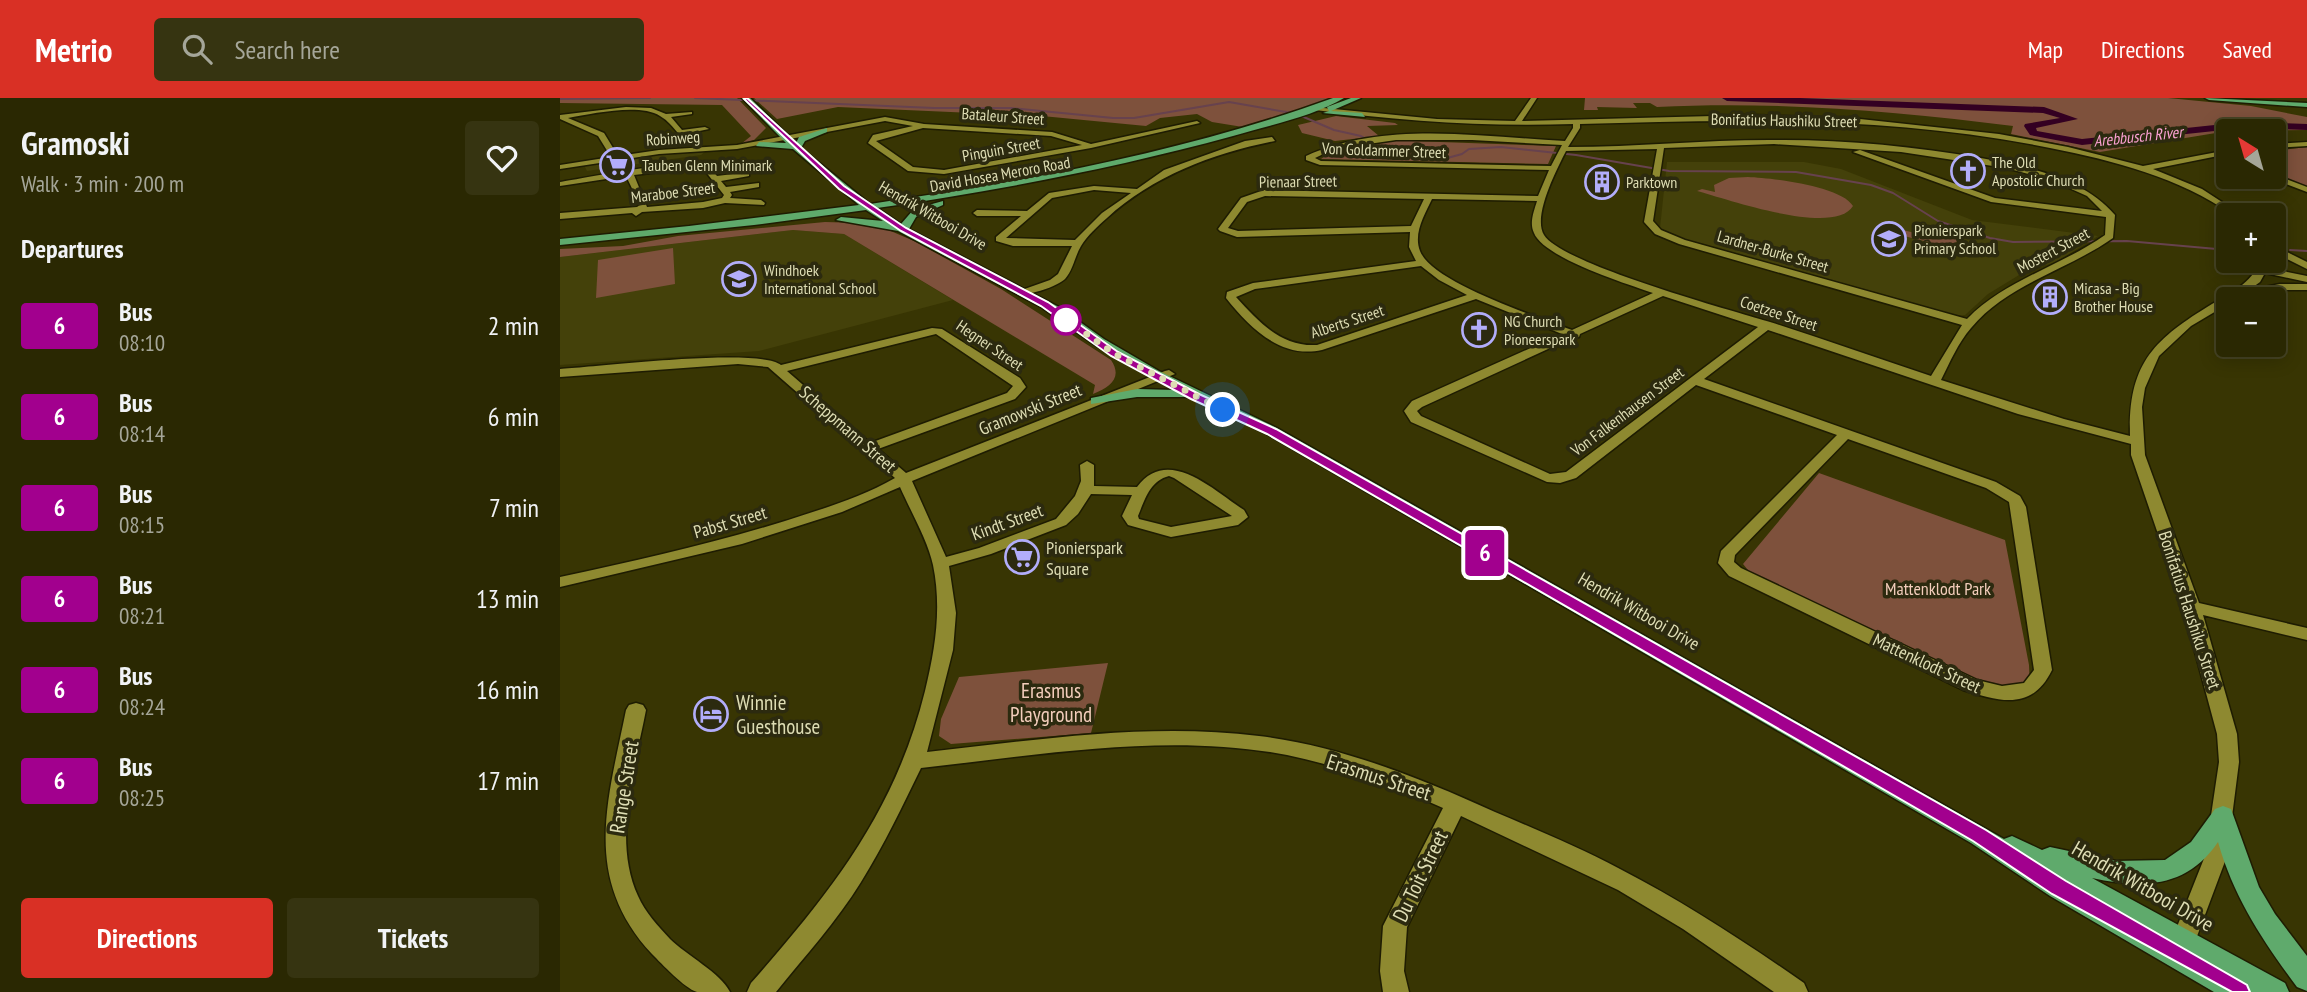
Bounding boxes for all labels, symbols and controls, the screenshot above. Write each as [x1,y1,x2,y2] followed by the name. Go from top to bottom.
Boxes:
[154,18,644,81] search box
[35,28,112,71] text: Metrio
[178,30,216,68] icon: search
[234,33,340,66] text: Search here
[2028,34,2063,65] text: Map
[2101,34,2185,65] text: Directions
[2223,34,2272,65] text: Saved
[961,103,1046,129] street label: Bataleur Street
[1711,109,1858,131] street label: Bonifatius Haushiku Street
[2216,119,2286,189] north arrow
[2216,119,2286,357] map controls
[21,121,130,164] text: Gramoski
[465,121,539,195] button: heart
[2093,121,2186,151] water label: Arebbusch River
[645,126,701,150] street label: Robinweg
[961,132,1042,166] street label: Pinguin Street
[1321,138,1447,162] street label: Von Goldammer Street
[598,146,636,184] supermarket icon: Tauben Glenn Minimark
[928,152,1072,196] street label: David Hosea Meroro Road
[1949,152,1987,190] church icon: The Old Apostolic Church
[1992,152,2084,190] place label: The Old Apostolic Church
[642,155,773,175] place label: Tauben Glenn Minimark
[1583,163,1621,201] building icon: Parktown
[21,169,184,198] text: Walk · 3 min · 200 m
[1259,170,1338,192] street label: Pienaar Street
[1626,172,1677,192] place label: Parktown
[875,176,991,254] street label: Hendrik Witbooi Drive
[630,177,717,207] street label: Maraboe Street
[2216,203,2286,273] button: +
[1870,220,1908,258] school or university icon: Pionierspark Primary School
[1914,220,1996,258] place label: Pionierspark Primary School
[2013,222,2093,277] street label: Mostert Street
[1715,226,1832,277] street label: Lardner-Burke Street
[21,232,124,265] text: Departures
[720,260,758,298] school or university icon: Windhoek International School
[764,260,876,298] place label: Windhoek International School
[2031,278,2069,316] building icon: Micasa - Big Brother House
[2074,278,2153,316] place label: Micasa - Big Brother House
[2216,287,2286,357] button: −
[1738,291,1821,335] street label: Coetzee Street
[119,295,152,328] text: Bus
[1308,300,1387,342] street label: Alberts Street
[1051,305,1081,335] unlabelled marker
[488,309,539,342] text: 2 min
[54,310,65,341] text: 6
[1460,311,1498,349] church icon: NG Church Pioneerspark
[1504,311,1576,349] place label: NG Church Pioneerspark
[953,315,1028,375] street label: Hegner Street
[119,328,165,357] text: 08:10
[1566,362,1688,461] street label: Von Falkenhausen Street
[975,378,1085,440] street label: Gramowski Street
[795,381,901,477] street label: Scheppmann Street
[119,386,152,419] text: Bus
[1205,392,1240,427] your location
[488,400,539,433] text: 6 min
[54,401,65,432] text: 6
[119,419,165,448] text: 08:14
[119,477,152,510] text: Bus
[489,491,539,524] text: 7 min
[54,492,65,523] text: 6
[968,498,1046,546] street label: Kindt Street
[691,501,769,543] street label: Pabst Street
[119,510,165,539] text: 08:15
[2154,528,2226,692] street label: Bonifatius Haushiku Street
[1462,530,1508,576] line badge: 6
[1046,536,1123,580] place label: Pionierspark Square
[1479,537,1491,568] text: 6
[1003,538,1041,576] supermarket icon: Pionierspark Square
[1574,567,1704,655] street label: Hendrik Witbooi Drive
[119,568,152,601] text: Bus
[1885,577,1991,600] park label: Mattenklodt Park
[476,582,539,615] text: 13 min
[54,583,65,614] text: 6
[119,601,165,630] text: 08:21
[1869,628,1985,698] street label: Mattenklodt Street
[119,659,152,692] text: Bus
[476,673,539,706] text: 16 min
[54,674,65,705] text: 6
[1010,677,1092,728] park label: Erasmus Playground
[736,689,820,740] place label: Winnie Guesthouse
[119,692,165,721] text: 08:24
[692,695,730,733] hotel icon: Winnie Guesthouse
[603,739,645,835] street label: Range Street
[1323,747,1435,807] street label: Erasmus Street
[119,750,152,783] text: Bus
[477,764,539,797] text: 17 min
[54,765,65,796] text: 6
[119,783,165,812] text: 08:25
[1386,826,1454,926] street label: Du Toit Street
[2067,835,2219,937] street label: Hendrik Witbooi Drive
[21,898,273,978] button: Directions
[287,898,539,978] button: Tickets

